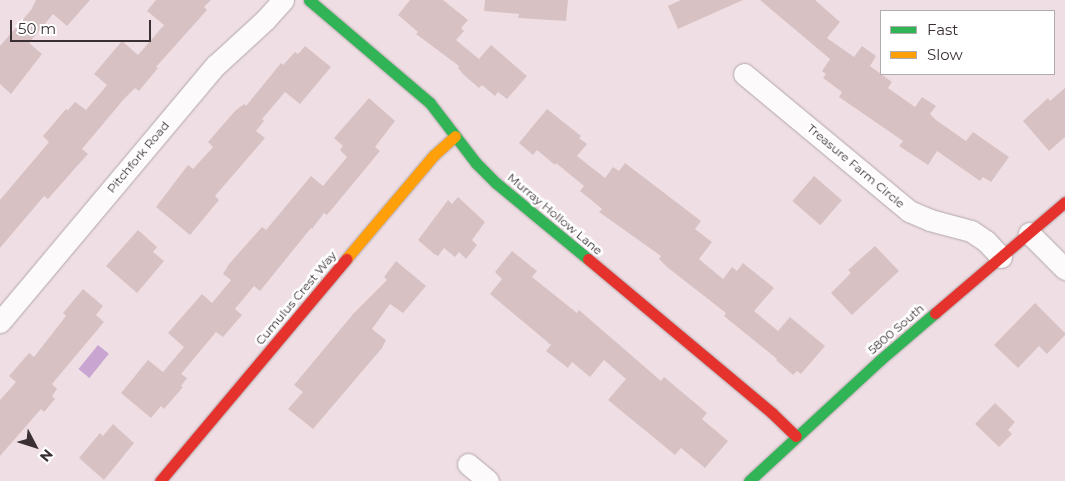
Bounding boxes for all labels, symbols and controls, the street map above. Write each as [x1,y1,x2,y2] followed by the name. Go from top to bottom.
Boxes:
[12,10,154,42] scale bar
[880,10,1055,75] legend
[18,19,56,38] text: 50 m
[927,20,958,39] text: Fast
[927,45,963,64] text: Slow
[104,118,172,196] street label: Pitchfork Road
[804,121,908,211] street label: Treasure Farm Circle
[505,170,605,258] street label: Murray Hollow Lane
[253,248,339,348] street label: Cumulus Crest Way
[865,301,927,357] street label: 5800 South
[10,421,60,471] north arrow
[36,446,57,466] text: N

